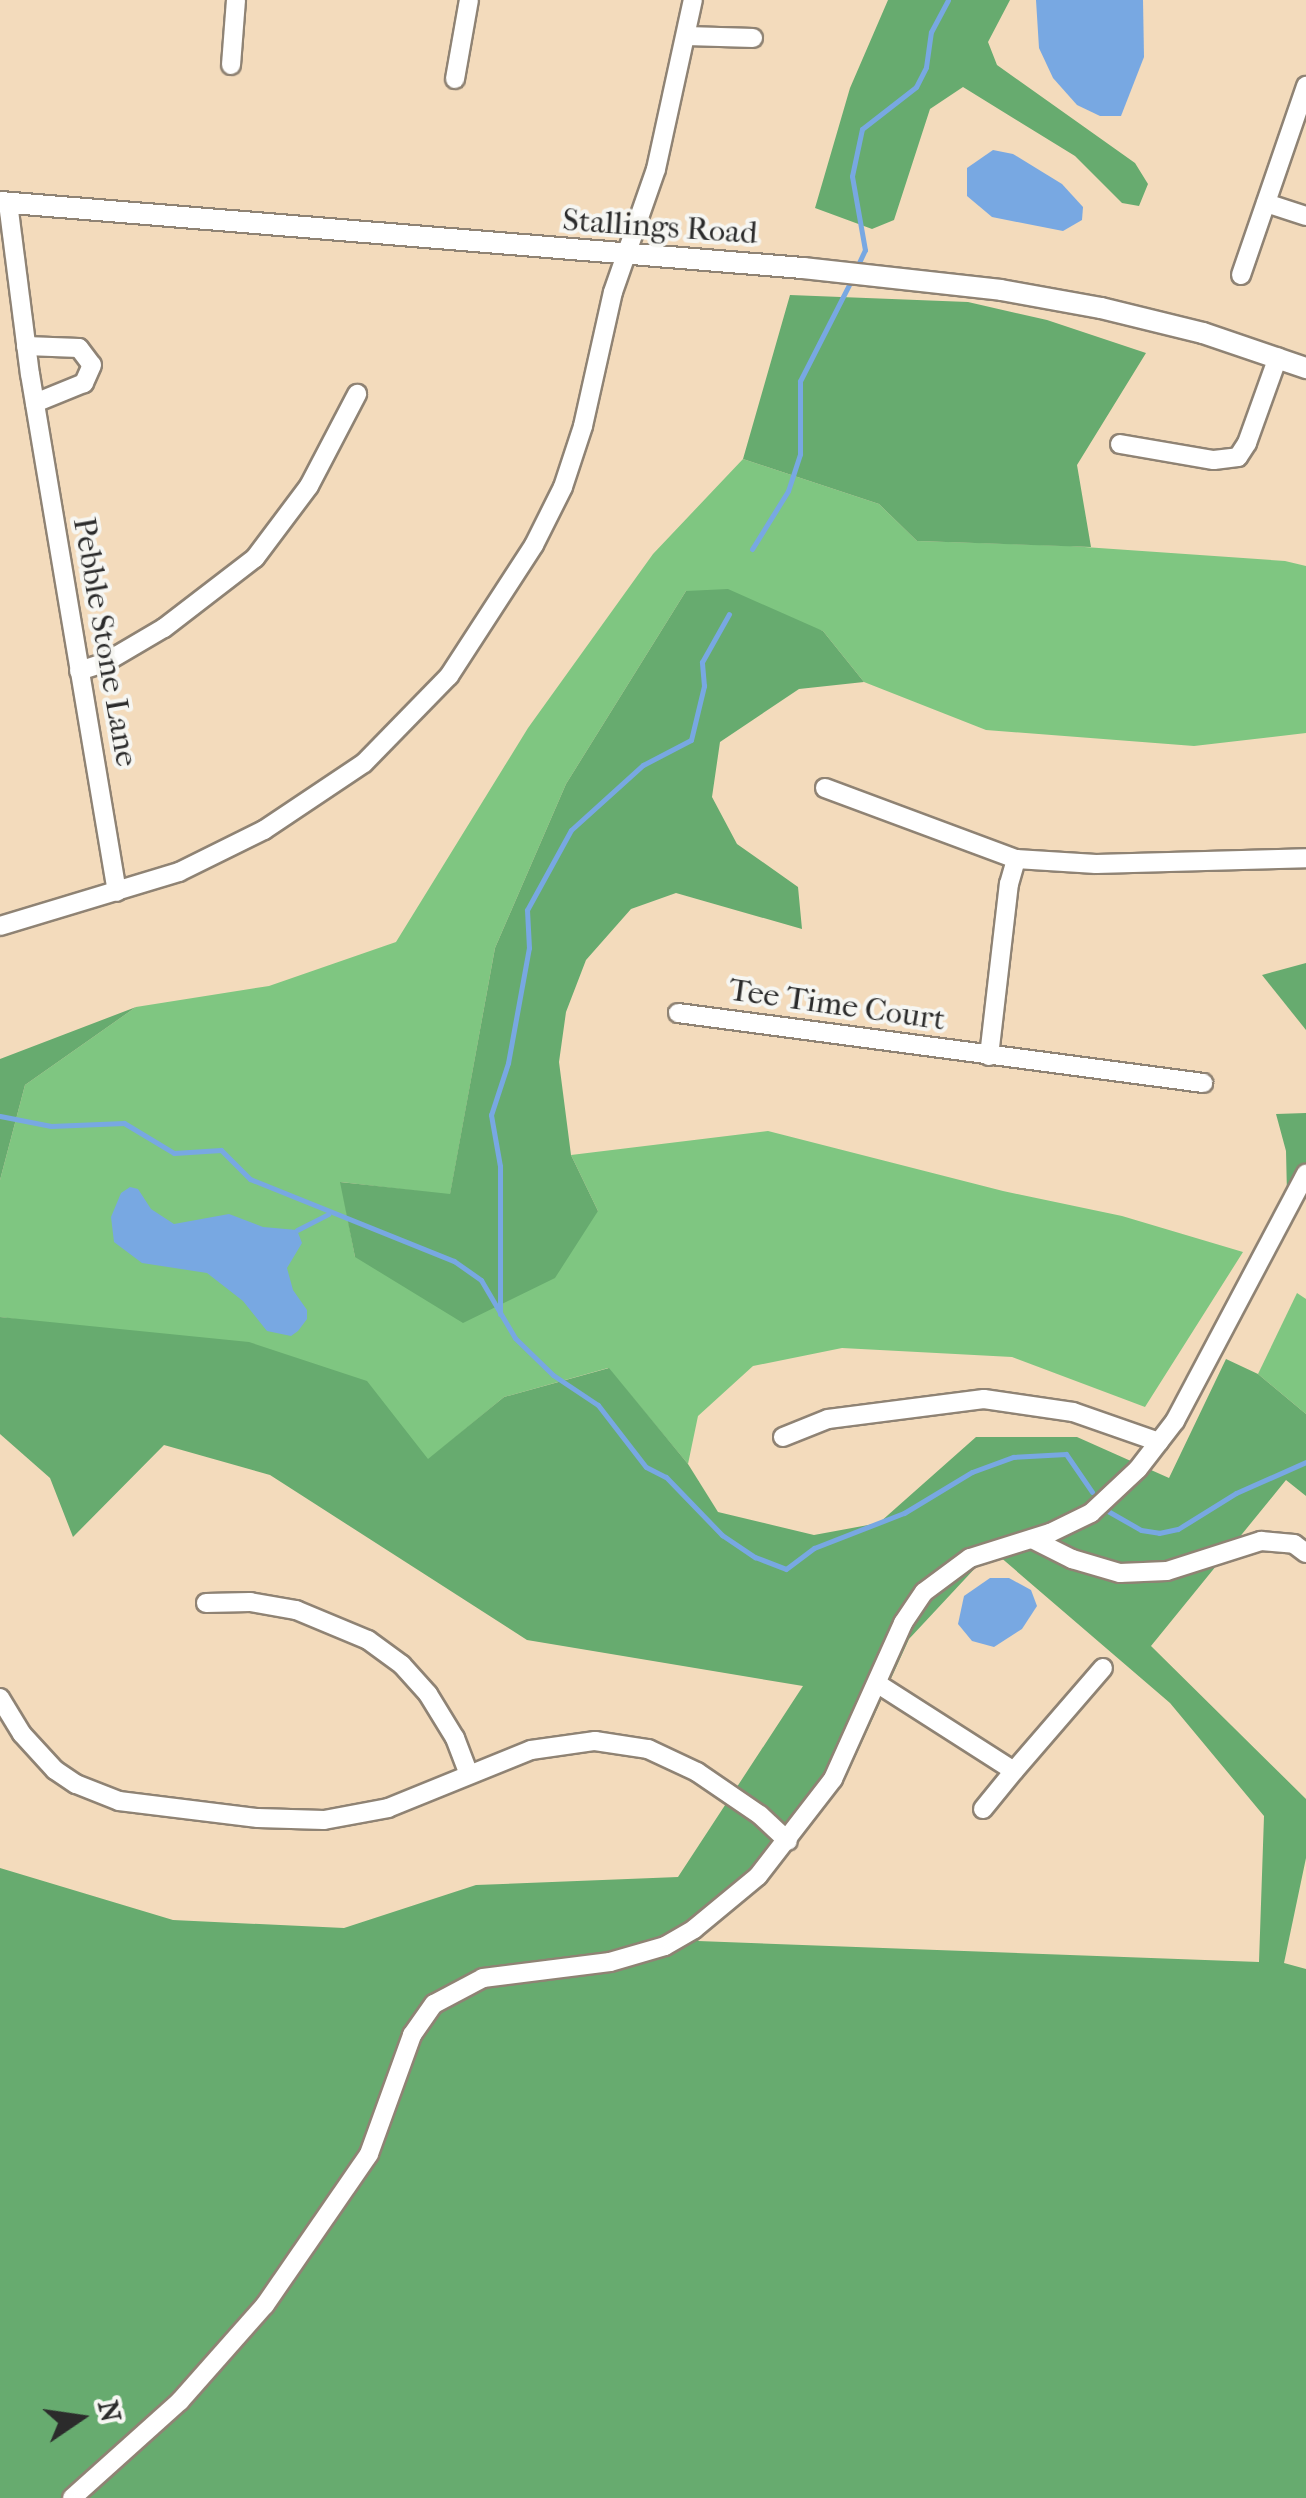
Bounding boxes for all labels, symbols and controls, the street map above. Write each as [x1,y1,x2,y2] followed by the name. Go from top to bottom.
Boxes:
[561,201,759,253] street label: Stallings Road
[64,514,146,770] street label: Pebble Stone Lane
[726,971,948,1039] street label: Tee Time Court
[30,2368,130,2468] north arrow
[91,2397,128,2425] text: N

